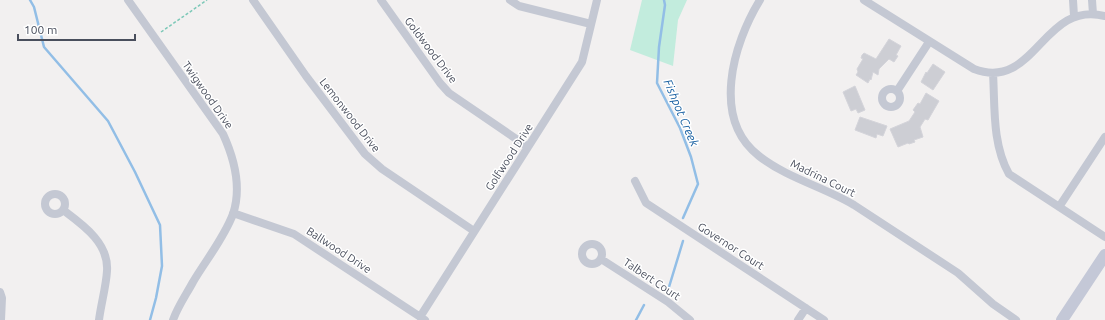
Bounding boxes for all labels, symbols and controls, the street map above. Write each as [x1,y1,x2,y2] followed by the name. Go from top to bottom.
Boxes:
[402,15,460,85] street label: Goldwood Drive
[18,16,135,42] scale bar
[24,23,57,36] text: 100 m
[180,59,236,131] street label: Twigwood Drive
[317,76,383,154] street label: Lemonwood Drive
[661,77,702,149] water label: Fishpot Creek
[483,121,535,193] street label: Golfwood Drive
[789,157,858,199] street label: Madrina Court
[696,220,767,272] street label: Governor Court
[304,225,374,275] street label: Ballwood Drive
[621,256,683,303] street label: Talbert Court

